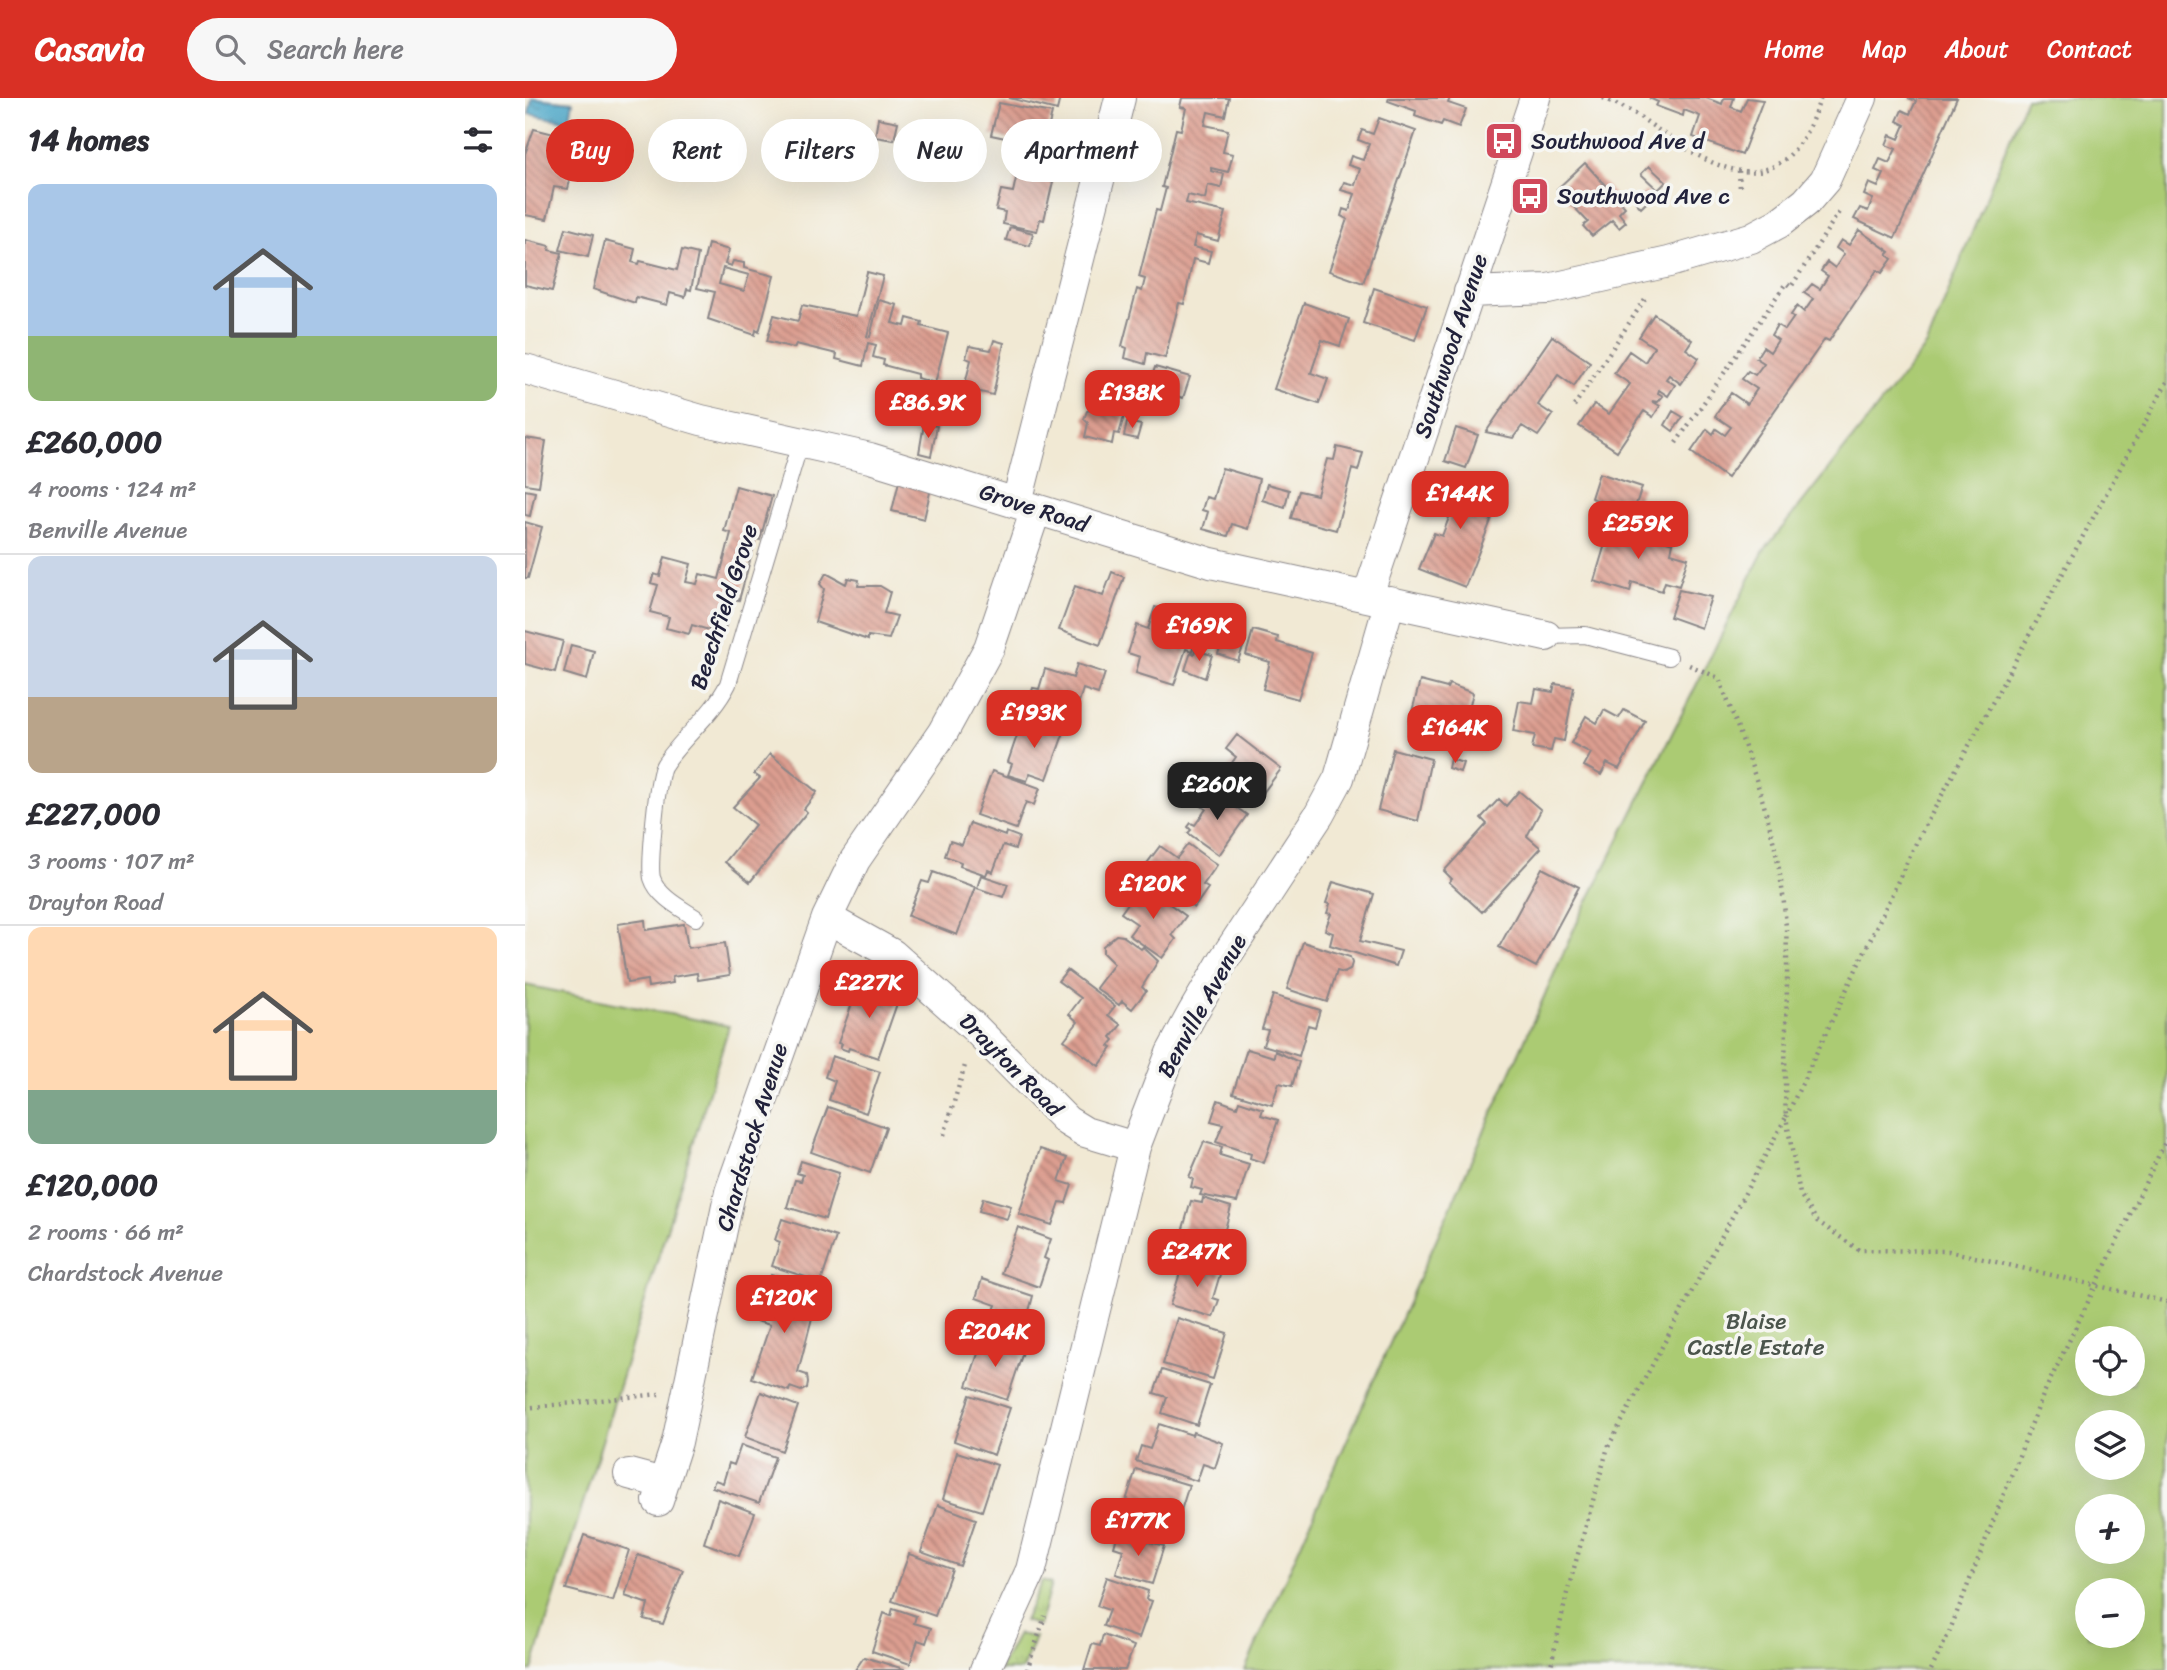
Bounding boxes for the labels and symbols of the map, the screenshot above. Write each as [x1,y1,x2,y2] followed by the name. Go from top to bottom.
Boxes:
[1483,120,1525,162] bus stop icon: Southwood Ave d
[1531,121,1706,162] place label: Southwood Ave d
[1509,175,1551,217] bus stop icon: Southwood Ave c
[1557,176,1730,217] place label: Southwood Ave c
[1402,248,1500,444] street label: Southwood Avenue
[1083,370,1181,430] pin: £138K
[871,380,985,440] pin: £86.9K
[974,471,1096,546] street label: Grove Road
[1411,472,1509,531] pin: £144K
[1589,502,1687,561] pin: £259K
[678,519,770,695] street label: Beechfield Grove
[1150,603,1248,663] pin: £169K
[985,690,1083,750] pin: £193K
[1406,706,1504,765] pin: £164K
[1168,762,1266,822] pin: £260K
[1104,862,1202,921] pin: £120K
[1145,926,1259,1086] street label: Benville Avenue
[820,960,918,1020] pin: £227K
[949,1003,1075,1129] street label: Drayton Road
[704,1038,800,1236] street label: Chardstock Avenue
[1148,1230,1246,1289] pin: £247K
[735,1276,833,1335] pin: £120K
[1688,1301,1825,1368] park label: Blaise Castle Estate
[946,1310,1044,1369] pin: £204K
[1089,1498,1187,1558] pin: £177K

